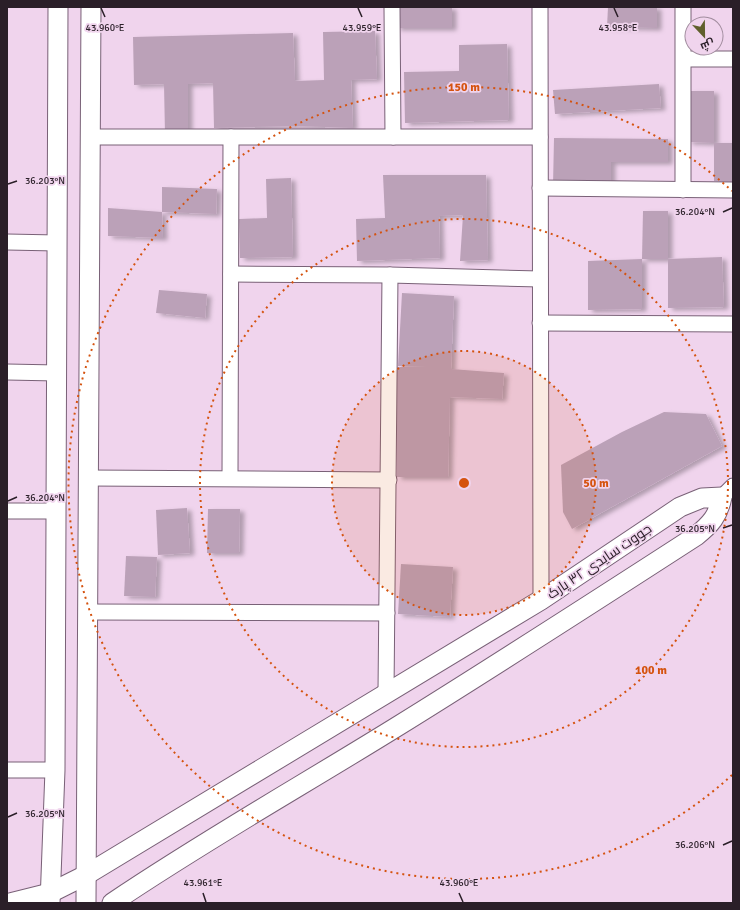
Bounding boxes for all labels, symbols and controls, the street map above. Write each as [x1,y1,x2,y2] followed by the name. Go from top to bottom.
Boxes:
[684,16,724,56] north arrow
[86,22,125,34] text: 43.960°E
[343,22,382,34] text: 43.959°E
[599,22,638,34] text: 43.958°E
[699,36,717,53] text: ش
[448,80,480,95] text: 150 m
[25,175,65,187] text: 36.203°N
[675,206,715,218] text: 36.204°N
[457,476,471,490] centre of rings
[583,476,609,491] text: 50 m
[25,492,65,504] text: 36.204°N
[544,520,655,604] street label: جووت سایدی ٣٢ پارک
[675,523,715,535] text: 36.205°N
[635,663,667,678] text: 100 m
[25,808,65,820] text: 36.205°N
[675,839,715,851] text: 36.206°N
[184,877,223,889] text: 43.961°E
[440,877,479,889] text: 43.960°E

